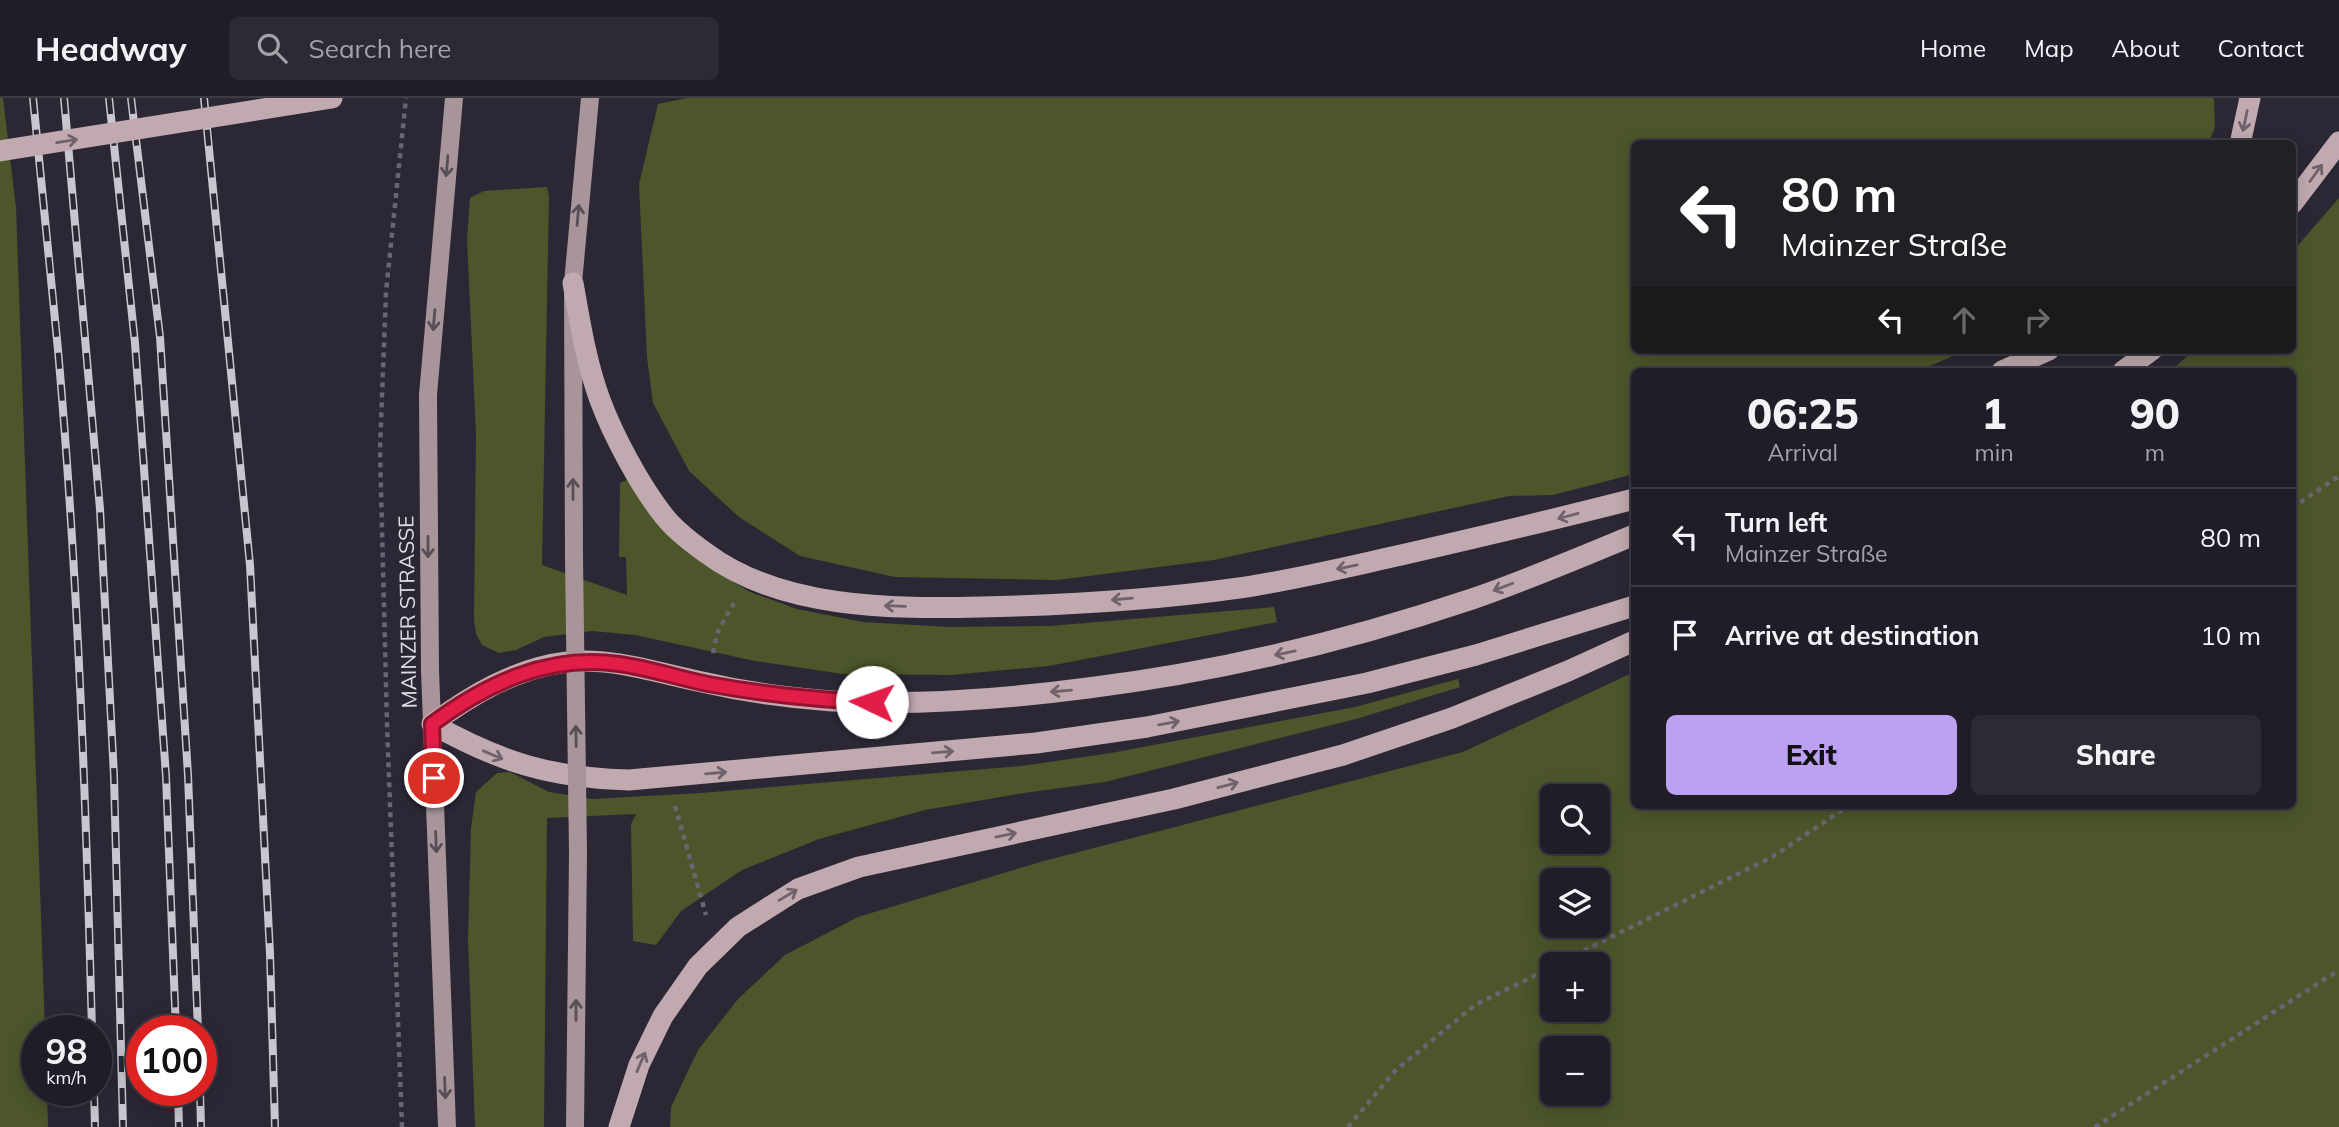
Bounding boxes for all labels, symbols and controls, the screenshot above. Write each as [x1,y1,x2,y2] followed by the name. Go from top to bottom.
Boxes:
[229,17,719,80] search box
[35,28,187,69] text: Headway
[253,29,291,67] icon: search
[309,32,451,65] text: Search here
[1920,33,1986,63] text: Home
[2024,33,2074,63] text: Map
[2112,33,2180,63] text: About
[2218,33,2304,63] text: Contact
[2238,109,2252,132] one-way arrow
[56,134,78,147] one-way arrow
[440,154,453,177] one-way arrow
[1781,163,1897,224] text: 80 m
[2309,164,2323,183] one-way arrow
[1666,168,1757,259] icon: left
[572,204,585,226] one-way arrow
[1781,224,2007,264] text: Mainzer Straße
[1872,301,1910,339] icon: left
[1945,301,1983,339] icon: ahead
[2018,301,2056,339] icon: right
[427,308,440,331] one-way arrow
[1747,387,1859,440] text: 06:25
[1982,387,2007,440] text: 1
[2130,387,2180,440] text: 90
[1768,438,1838,467] text: Arrival
[1975,438,2014,467] text: min
[2145,438,2165,467] text: m
[566,478,580,501] one-way arrow
[1725,506,1827,539] text: Turn left
[1558,510,1580,523] one-way arrow
[392,515,422,709] street label: MAINZER STRASSE
[1666,518,1704,556] icon: left
[2200,521,2261,554] text: 80 m
[421,536,435,559] one-way arrow
[1725,539,1888,568] text: Mainzer Straße
[1336,560,1359,574] one-way arrow
[1492,582,1514,595] one-way arrow
[1111,593,1134,606] one-way arrow
[883,600,906,613] one-way arrow
[1666,616,1704,654] icon: arrive
[1725,619,1980,652] text: Arrive at destination
[2200,619,2261,652] text: 10 m
[1274,646,1297,660] one-way arrow
[835,665,909,739] position arrow
[1050,685,1073,698] one-way arrow
[1666,715,1957,795] button: Exit
[1971,715,2261,795] button: Share
[1157,716,1180,729] one-way arrow
[569,725,583,748] one-way arrow
[931,745,954,758] one-way arrow
[404,748,464,808] pin
[481,749,503,762] one-way arrow
[415,759,453,797] icon: arrive
[705,766,727,779] one-way arrow
[1216,778,1239,791] one-way arrow
[1540,784,1610,1106] map controls
[1540,784,1610,854] button: search
[994,828,1017,842] one-way arrow
[429,830,443,853] one-way arrow
[1540,868,1610,938] button: layers
[777,888,797,902] one-way arrow
[1540,952,1610,1022] button: +
[569,999,583,1022] one-way arrow
[126,1015,217,1106] speed limit sign: 100
[45,1029,88,1073] text: 98
[1540,1036,1610,1106] button: −
[635,1052,648,1074] one-way arrow
[46,1066,87,1089] text: km/h
[439,1076,452,1099] one-way arrow

